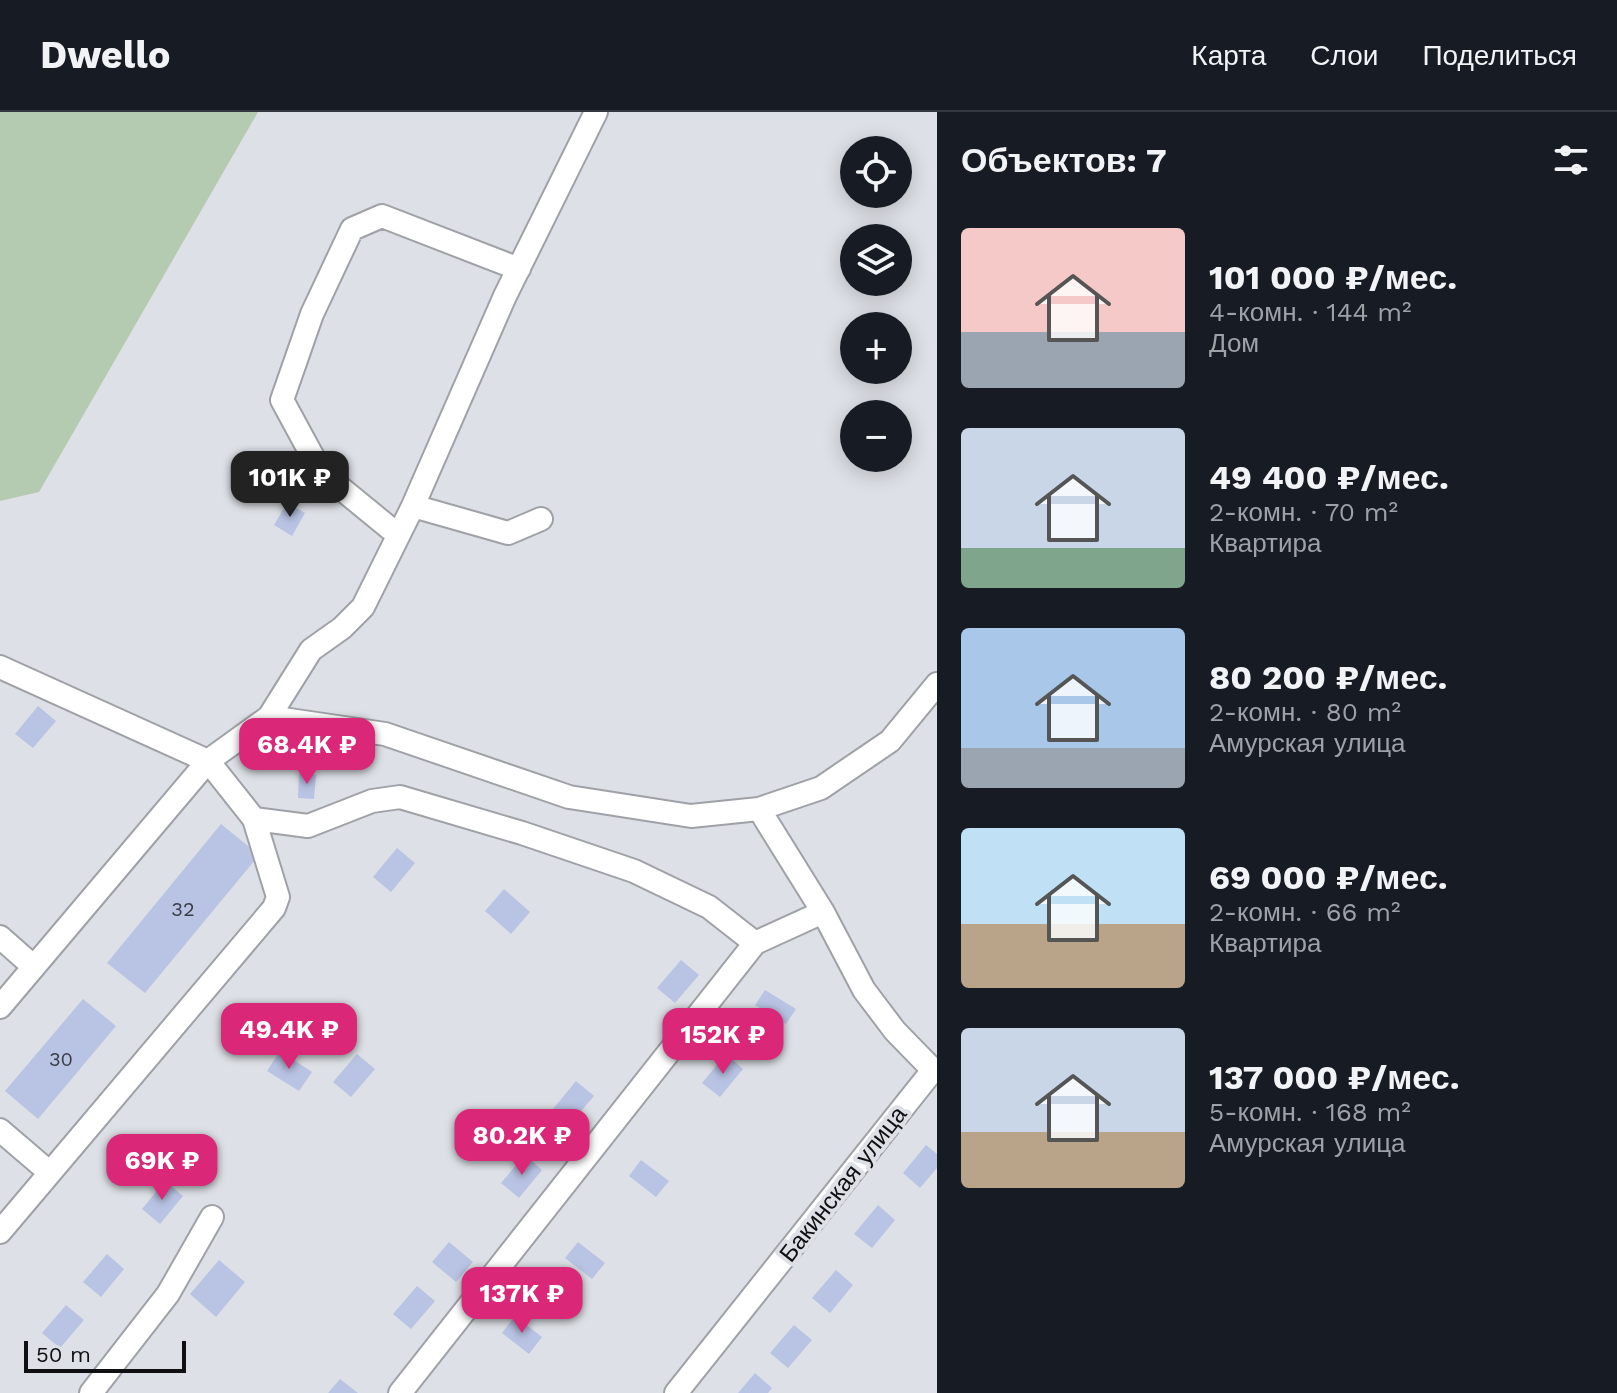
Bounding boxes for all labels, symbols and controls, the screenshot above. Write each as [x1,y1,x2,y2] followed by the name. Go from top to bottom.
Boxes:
[40,33,170,77] text: Dwello
[1191,39,1266,72] text: Карта
[1310,39,1378,72] text: Слои
[1422,39,1577,72] text: Поделиться
[840,136,912,472] map controls
[840,136,912,208] button: locate
[1549,138,1593,182] icon: filters
[961,140,1167,180] text: Объектов: 7
[840,224,912,296] button: layers
[1209,257,1457,297] text: 101 000 ₽/мес.
[1025,260,1121,356] icon: home
[1209,297,1412,327] text: 4-комн. · 144 m²
[840,312,912,384] button: +
[1209,328,1259,358] text: Дом
[840,400,912,472] button: −
[225,451,355,519] pin: 101K ₽
[1209,457,1449,497] text: 49 400 ₽/мес.
[1025,460,1121,556] icon: home
[249,462,331,492] text: 101K ₽
[1209,497,1398,527] text: 2-комн. · 70 m²
[1209,528,1321,558] text: Квартира
[1209,657,1447,697] text: 80 200 ₽/мес.
[1025,660,1121,756] icon: home
[1209,697,1401,727] text: 2-комн. · 80 m²
[233,718,381,786] pin: 68.4K ₽
[1209,728,1406,758] text: Амурская улица
[257,729,357,759] text: 68.4K ₽
[1209,857,1448,897] text: 69 000 ₽/мес.
[1025,860,1121,956] icon: home
[171,897,195,921] house number: 32
[1209,897,1401,927] text: 2-комн. · 66 m²
[1209,928,1321,958] text: Квартира
[215,1003,363,1071] pin: 49.4K ₽
[658,1008,788,1076] pin: 152K ₽
[239,1014,339,1044] text: 49.4K ₽
[680,1019,766,1049] text: 152K ₽
[49,1047,73,1071] house number: 30
[1209,1057,1460,1097] text: 137 000 ₽/мес.
[1025,1060,1121,1156] icon: home
[1209,1097,1411,1127] text: 5-комн. · 168 m²
[774,1100,913,1267] street label: Бакинская улица
[448,1109,596,1177] pin: 80.2K ₽
[472,1120,572,1150] text: 80.2K ₽
[1209,1128,1406,1158] text: Амурская улица
[106,1134,218,1202] pin: 69K ₽
[124,1145,200,1175] text: 69K ₽
[457,1267,587,1335] pin: 137K ₽
[480,1278,564,1308] text: 137K ₽
[24,1337,186,1373] scale bar
[36,1342,91,1367] text: 50 m

